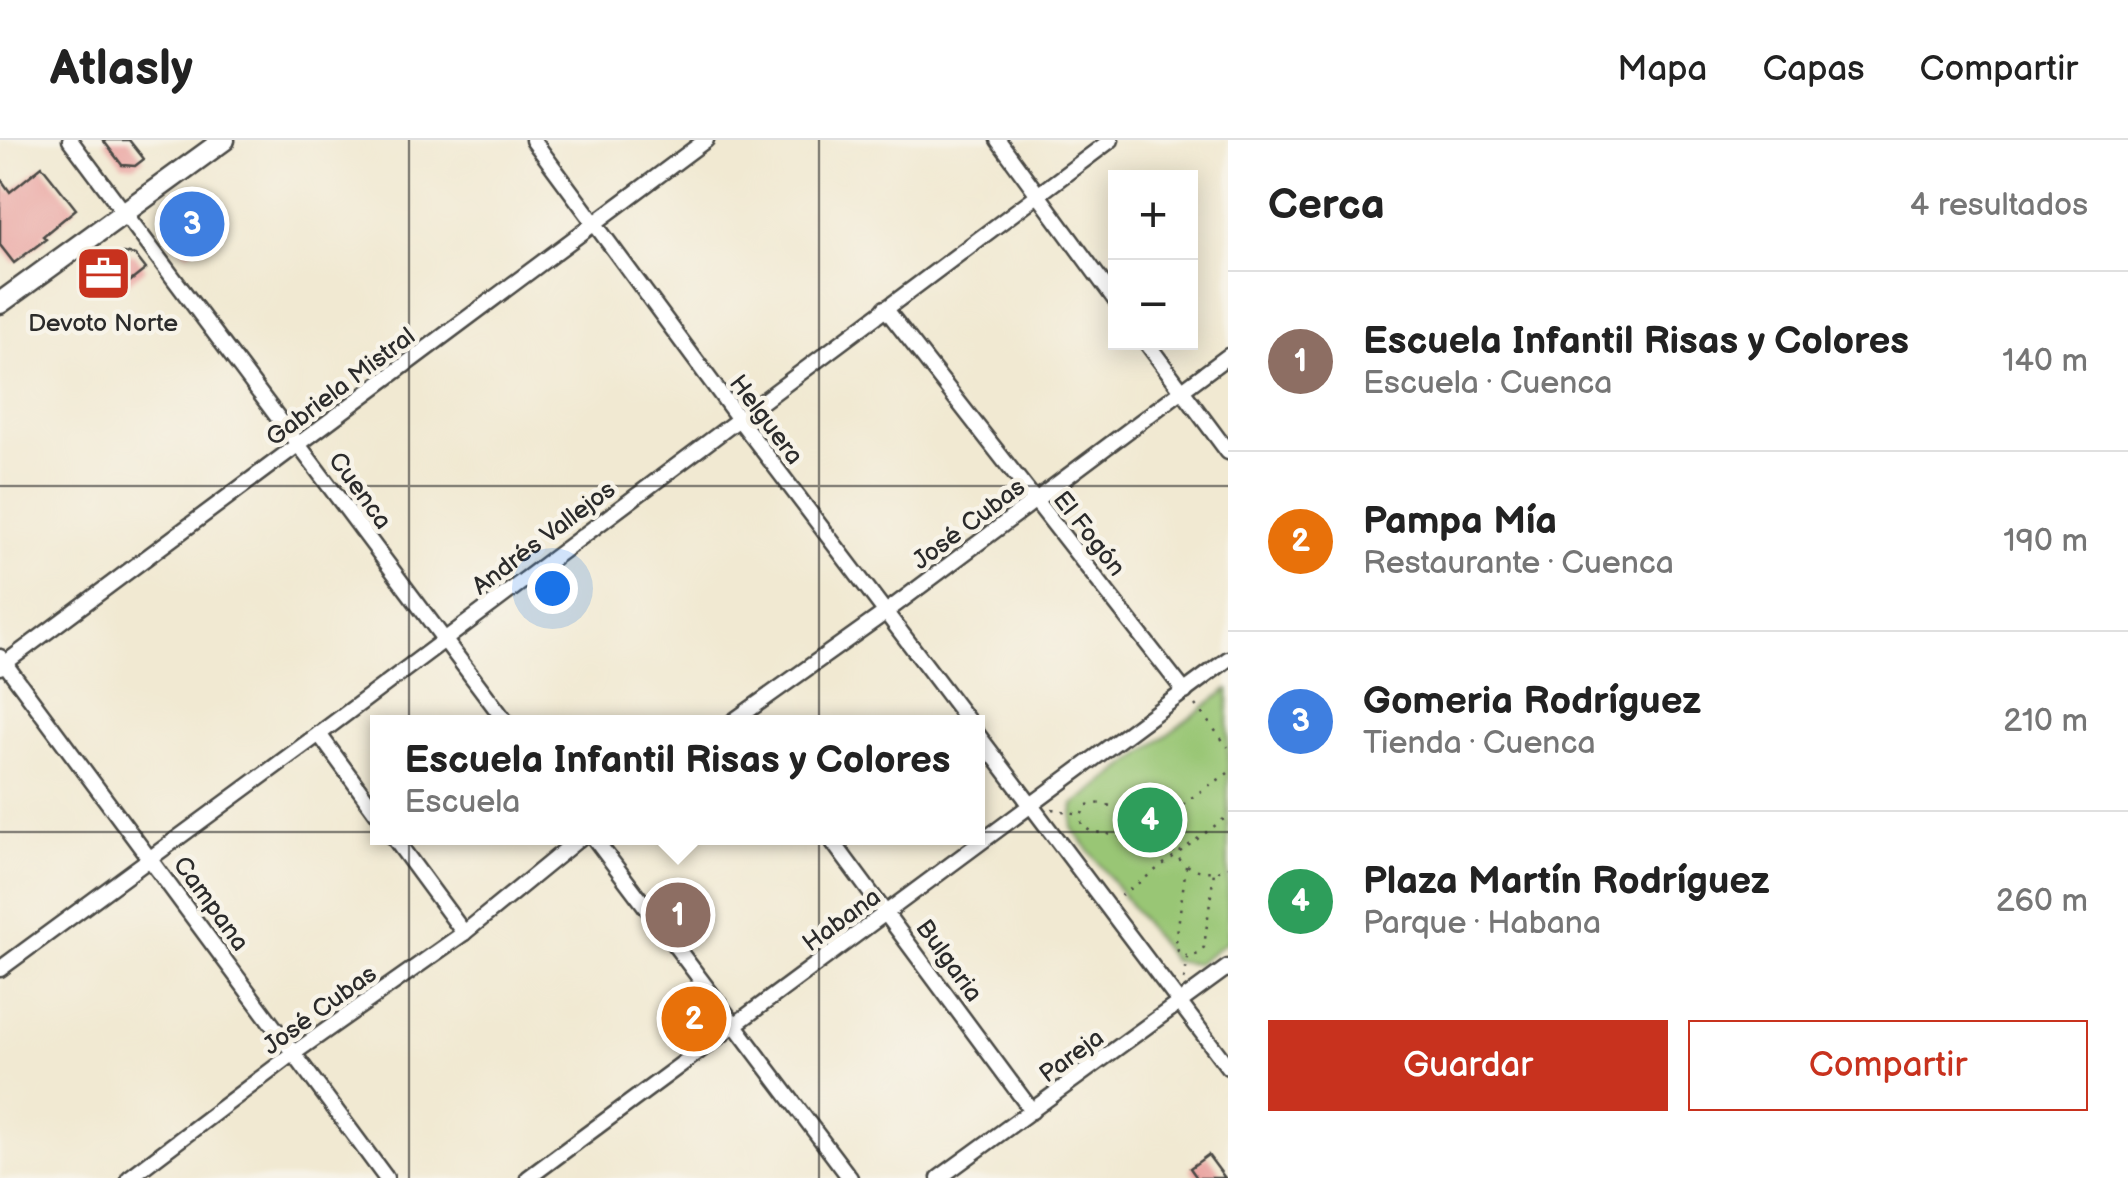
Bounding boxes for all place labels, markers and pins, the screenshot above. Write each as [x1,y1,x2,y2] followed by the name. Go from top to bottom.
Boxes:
[160,186,224,262] pin: 3
[73,243,133,303] office icon: Devoto Norte
[28,308,178,339] place label: Devoto Norte
[1118,782,1182,858] pin: 4
[646,878,710,952] pin: 1
[662,982,726,1056] pin: 2

